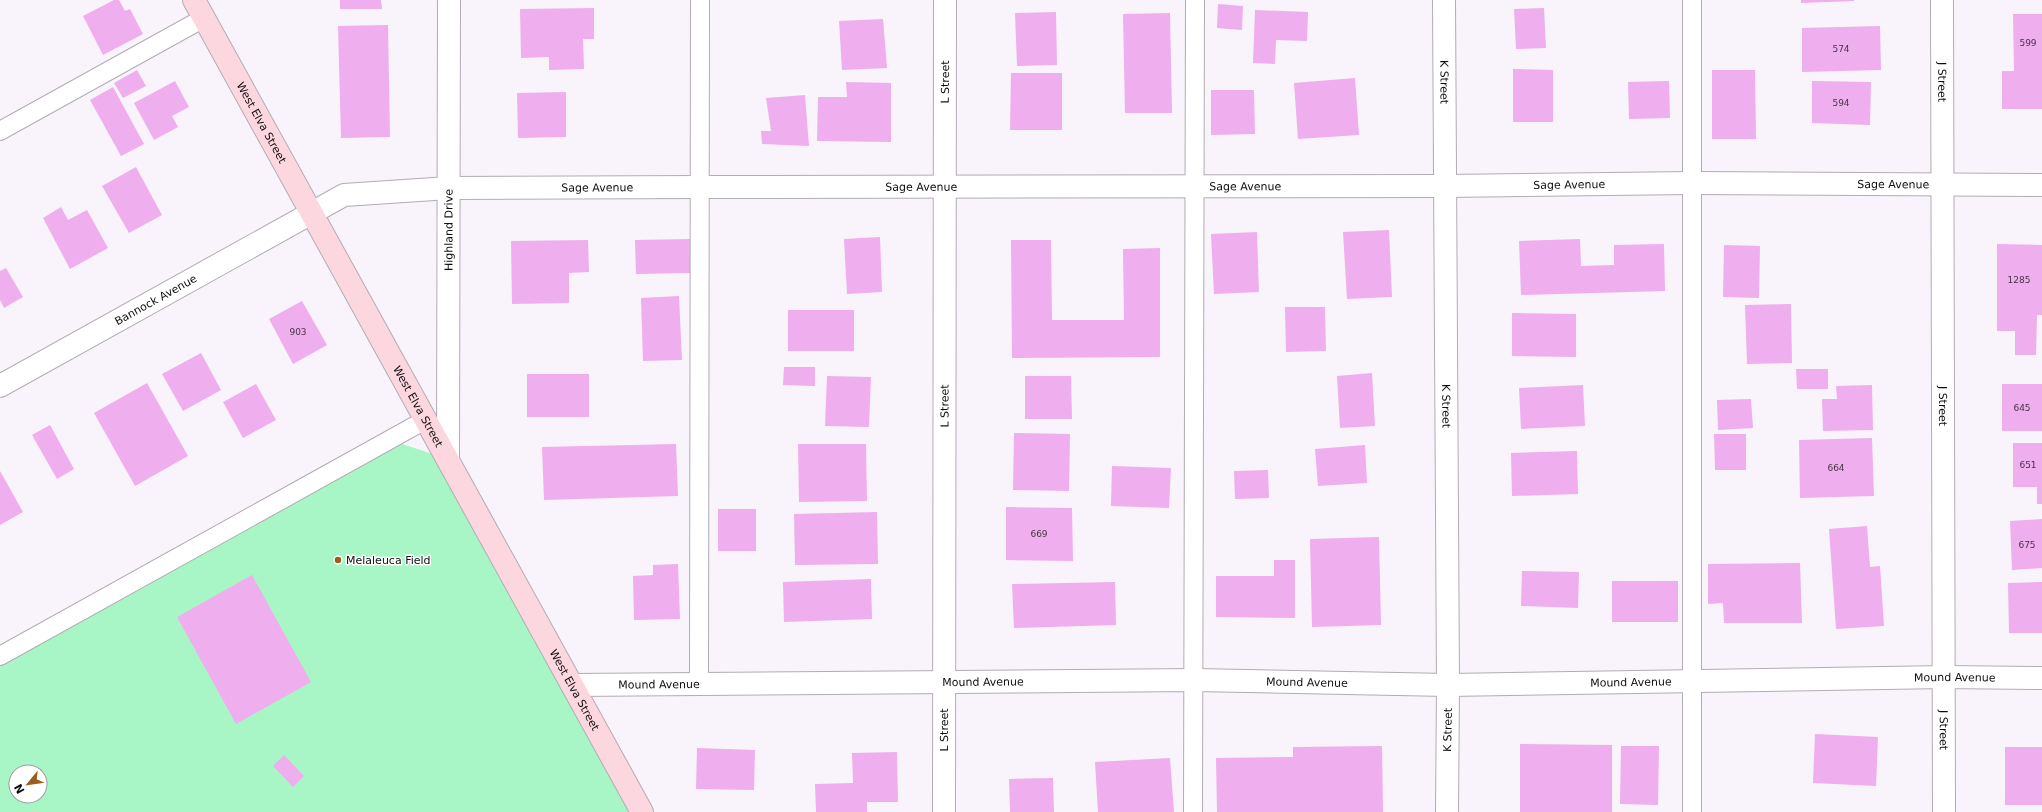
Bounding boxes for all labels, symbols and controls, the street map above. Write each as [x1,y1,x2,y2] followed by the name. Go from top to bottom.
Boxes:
[2019,38,2037,48] house number: 599
[1832,44,1850,54] house number: 574
[938,60,951,104] street label: L Street
[1438,60,1451,105] street label: K Street
[1936,61,1949,103] street label: J Street
[234,80,290,166] street label: West Elva Street
[1832,98,1850,108] house number: 594
[1857,177,1929,191] street label: Sage Avenue
[1533,178,1606,191] street label: Sage Avenue
[885,180,957,193] street label: Sage Avenue
[1209,180,1281,193] street label: Sage Avenue
[561,181,634,194] street label: Sage Avenue
[442,189,455,271] street label: Highland Drive
[112,272,199,328] street label: Bannock Avenue
[2008,275,2030,285] house number: 1285
[289,327,307,337] house number: 903
[391,363,446,450] street label: West Elva Street
[938,384,951,428] street label: L Street
[1440,384,1453,429] street label: K Street
[1936,385,1950,427] street label: J Street
[2013,403,2031,413] house number: 645
[2019,460,2037,470] house number: 651
[1827,463,1845,473] house number: 664
[1030,529,1048,539] house number: 669
[2018,540,2036,550] house number: 675
[346,554,431,567] place label: Melaleuca Field
[333,555,343,565] marker: Melaleuca Field
[547,647,603,733] street label: West Elva Street
[1914,670,1996,684] street label: Mound Avenue
[942,675,1024,689] street label: Mound Avenue
[1266,675,1348,690] street label: Mound Avenue
[1590,675,1672,689] street label: Mound Avenue
[618,677,700,691] street label: Mound Avenue
[1441,707,1455,752] street label: K Street
[938,708,951,752] street label: L Street
[1937,709,1950,751] street label: J Street
[8,764,48,804] north arrow
[12,781,28,796] text: N

